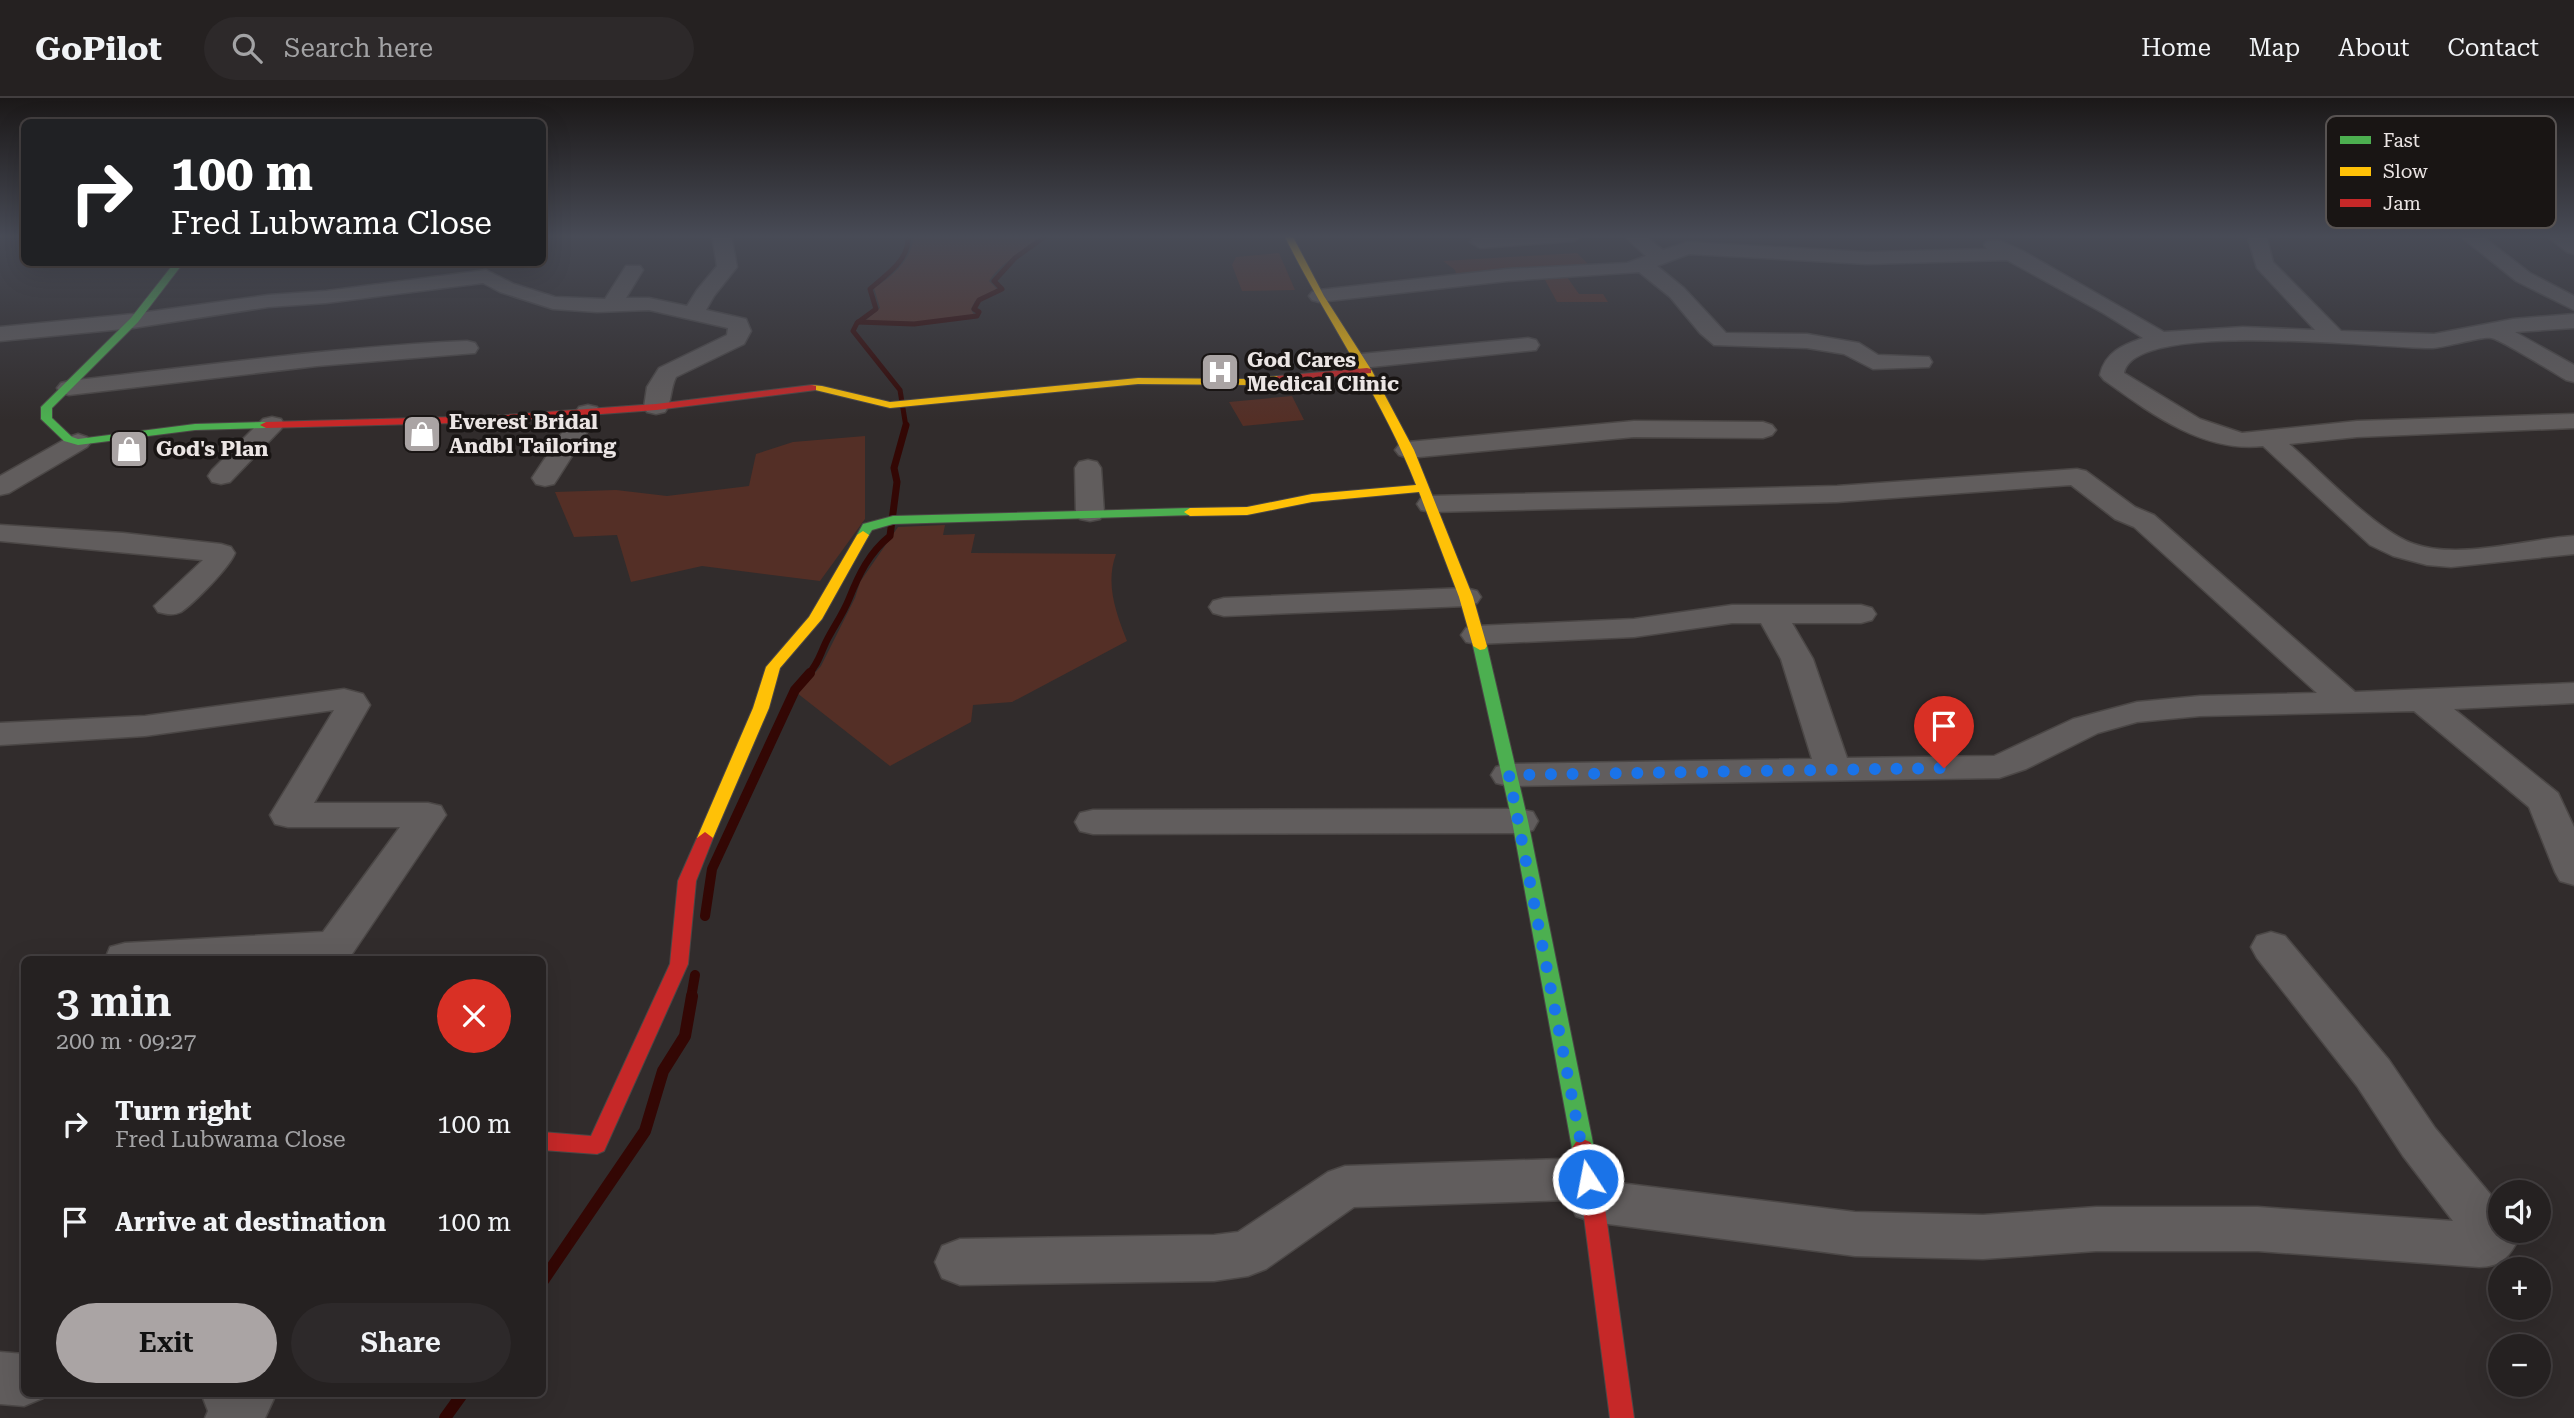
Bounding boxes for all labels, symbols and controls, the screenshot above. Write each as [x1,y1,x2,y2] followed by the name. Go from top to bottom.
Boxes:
[204,17,694,80] search box
[35,29,162,68] text: GoPilot
[228,29,266,67] icon: search
[284,33,433,63] text: Search here
[2141,34,2211,62] text: Home
[2249,34,2300,62] text: Map
[2338,34,2409,62] text: About
[2447,34,2539,62] text: Contact
[2326,116,2556,228] legend
[2383,129,2420,152] text: Fast
[171,145,313,202] text: 100 m
[56,147,147,238] icon: right
[2383,160,2428,183] text: Slow
[2383,192,2421,215] text: Jam
[171,204,492,242] text: Fred Lubwama Close
[1247,348,1399,396] place label: God Cares Medical Clinic
[1199,351,1241,393] hospital icon: God Cares Medical Clinic
[449,410,616,458] place label: Everest Bridal Andbl Tailoring
[401,413,443,455] shop icon: Everest Bridal Andbl Tailoring
[108,428,150,470] shop icon: God's Plan
[156,437,268,461] place label: God's Plan
[1914,696,1974,768] pin
[1925,707,1963,745] icon: arrive
[56,977,172,1026] text: 3 min
[437,979,511,1053] button: close
[56,1028,196,1055] text: 200 m · 09:27
[115,1096,251,1126] text: Turn right
[56,1105,94,1143] icon: right
[437,1109,511,1139] text: 100 m
[115,1126,346,1153] text: Fred Lubwama Close
[1551,1142,1625,1216] position arrow
[2488,1180,2551,1397] map controls
[2488,1180,2551,1243] button: sound
[56,1203,94,1241] icon: arrive
[115,1207,386,1237] text: Arrive at destination
[437,1207,511,1237] text: 100 m
[2488,1257,2551,1320] button: +
[56,1303,277,1383] button: Exit
[291,1303,511,1383] button: Share
[2488,1334,2551,1397] button: −

